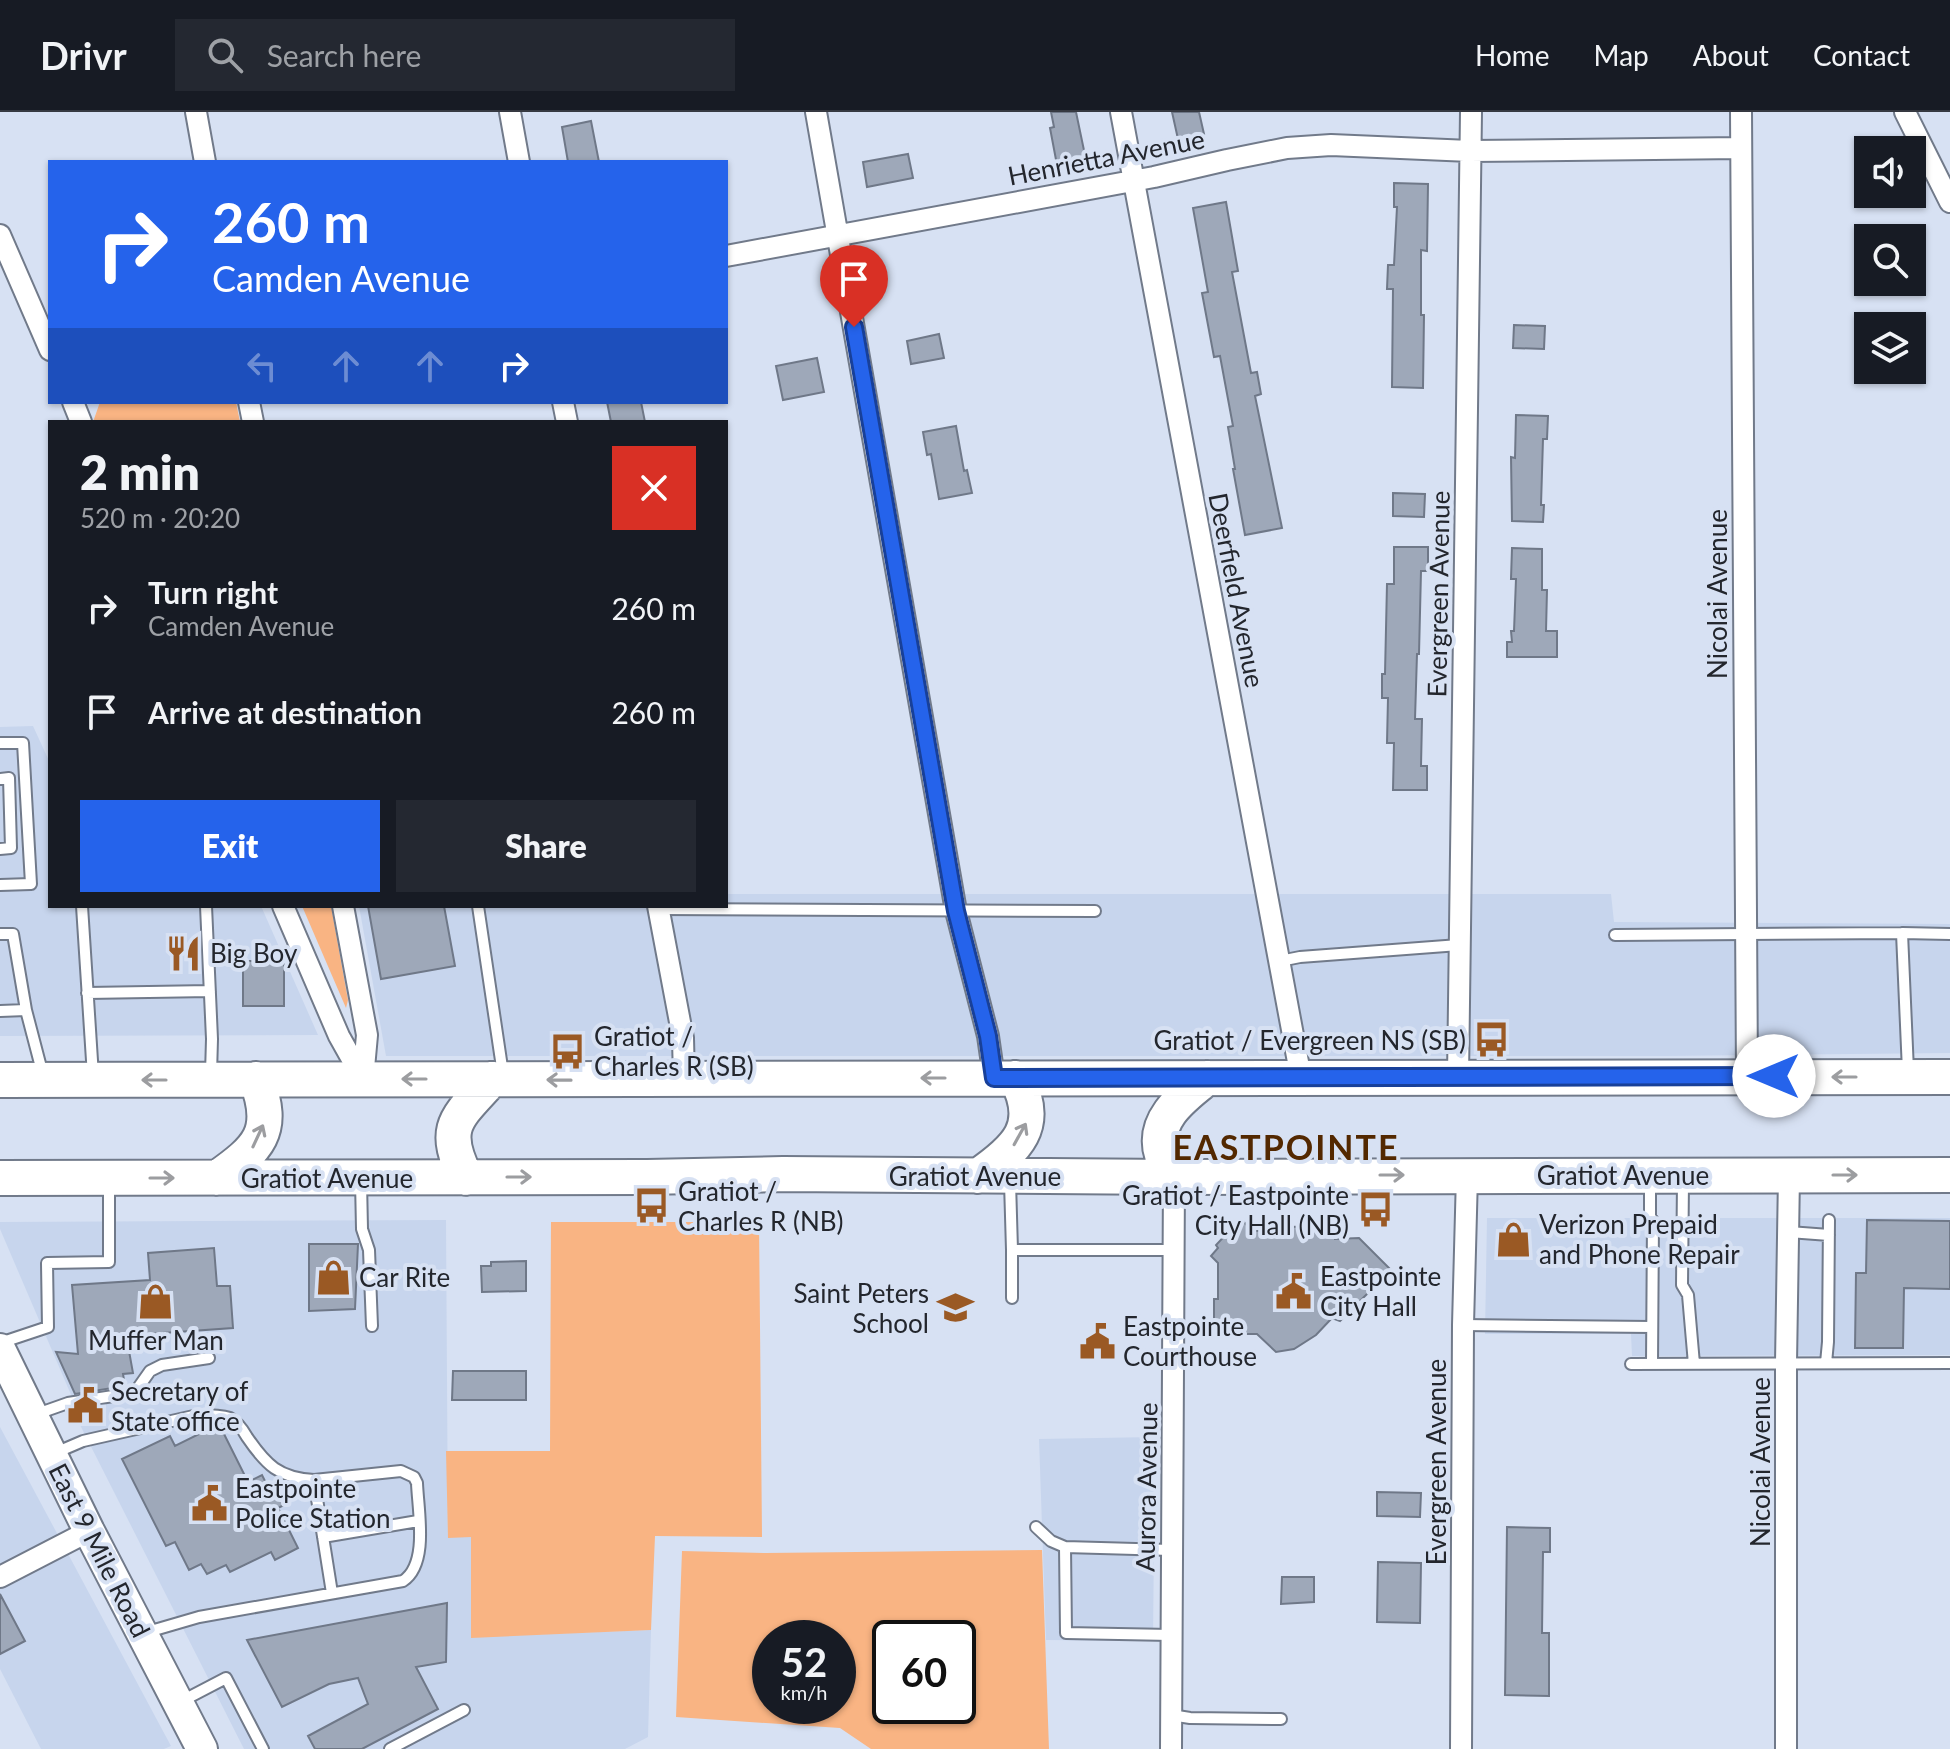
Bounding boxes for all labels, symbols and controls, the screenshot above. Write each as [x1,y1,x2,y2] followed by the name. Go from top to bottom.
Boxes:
[175,19,735,91] search box
[40,32,127,78] text: Drivr
[203,33,247,77] icon: search
[267,37,421,73] text: Search here
[1475,38,1550,72] text: Home
[1594,38,1649,72] text: Map
[1693,38,1769,72] text: About
[1813,38,1910,72] text: Contact
[1005,122,1207,192] street label: Henrietta Avenue
[1854,136,1926,384] map controls
[1854,136,1926,208] button: sound
[212,188,370,255] text: 260 m
[80,192,184,296] icon: right
[1854,224,1926,296] button: search
[820,245,888,327] pin
[212,256,470,300] text: Camden Avenue
[832,257,876,301] icon: arrive
[1854,312,1926,384] button: layers
[240,344,284,388] icon: left
[324,344,368,388] icon: ahead
[408,344,452,388] icon: ahead
[492,344,536,388] icon: right
[80,443,200,500] text: 2 min
[612,446,696,530] button: close
[1202,490,1272,690] street label: Deerfield Avenue
[1420,490,1456,698] street label: Evergreen Avenue
[80,502,240,534] text: 520 m · 20:20
[1701,509,1733,679] street label: Nicolai Avenue
[148,574,278,610] text: Turn right
[80,586,124,630] icon: right
[611,590,696,626] text: 260 m
[148,610,334,642] text: Camden Avenue
[80,690,124,734] icon: arrive
[148,694,422,730] text: Arrive at destination
[611,694,696,730] text: 260 m
[80,800,380,892] button: Exit
[396,800,696,892] button: Share
[165,934,203,972] restaurant icon: Big Boy
[210,937,298,969] place label: Big Boy
[594,1020,754,1082] place label: Gratiot / Charles R (SB)
[1473,1021,1511,1059] bus stop icon: Gratiot / Evergreen NS (SB)
[1153,1024,1466,1056] place label: Gratiot / Evergreen NS (SB)
[549,1032,587,1070] bus stop icon: Gratiot / Charles R (SB)
[1732,1034,1816,1118] position arrow
[1831,1069,1858,1085] one-way arrow
[920,1070,947,1086] one-way arrow
[401,1071,428,1087] one-way arrow
[141,1072,168,1088] one-way arrow
[546,1072,573,1088] one-way arrow
[1013,1123,1029,1146] one-way arrow
[251,1125,266,1149] one-way arrow
[1173,1126,1399,1167] district label: EASTPOINTE
[1537,1159,1709,1191] street label: Gratiot Avenue
[889,1160,1061,1192] street label: Gratiot Avenue
[241,1162,413,1194] street label: Gratiot Avenue
[1378,1167,1405,1183] one-way arrow
[1831,1167,1858,1183] one-way arrow
[505,1169,532,1185] one-way arrow
[148,1170,175,1186] one-way arrow
[678,1175,844,1237] place label: Gratiot / Charles R (NB)
[1122,1179,1349,1241] place label: Gratiot / Eastpointe City Hall (NB)
[633,1187,671,1225] bus stop icon: Gratiot / Charles R (NB)
[1356,1191,1394,1229] bus stop icon: Gratiot / Eastpointe City Hall (NB)
[1539,1208,1740,1270] place label: Verizon Prepaid and Phone Repair
[1494,1220,1532,1258] shop icon: Verizon Prepaid and Phone Repair
[314,1258,352,1296] shop icon: Car Rite
[1320,1260,1441,1322] place label: Eastpointe City Hall
[359,1261,450,1293] place label: Car Rite
[1275,1272,1313,1310] public building icon: Eastpointe City Hall
[793,1277,929,1339] place label: Saint Peters School
[137,1282,175,1320] shop icon: Muffer Man
[936,1289,974,1327] school or university icon: Saint Peters School
[1123,1310,1257,1372] place label: Eastpointe Courthouse
[1078,1322,1116,1360] public building icon: Eastpointe Courthouse
[88,1324,224,1356] place label: Muffer Man
[1420,1359,1452,1565] street label: Evergreen Avenue
[111,1375,248,1437] place label: Secretary of State office
[1744,1377,1776,1547] street label: Nicolai Avenue
[66,1387,104,1425] public building icon: Secretary of State office
[1129,1402,1163,1572] street label: Aurora Avenue
[42,1458,158,1642] street label: East 9 Mile Road
[235,1472,390,1534] place label: Eastpointe Police Station
[190,1484,228,1522] public building icon: Eastpointe Police Station
[872,1620,976,1724] speed limit sign: 60
[781,1638,827,1686] text: 52
[781,1680,827,1704] text: km/h

